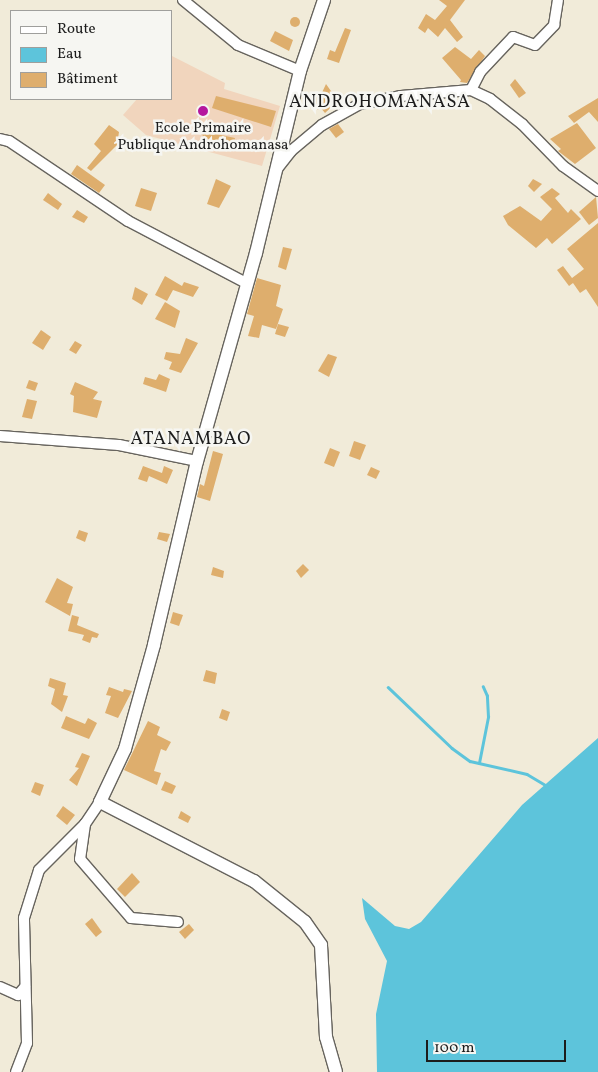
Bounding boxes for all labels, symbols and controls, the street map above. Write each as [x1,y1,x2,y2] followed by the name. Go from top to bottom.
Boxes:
[10,10,172,100] legend
[57,19,96,40] text: Route
[57,44,82,65] text: Eau
[57,69,118,90] text: Bâtiment
[287,92,473,114] district label: ANDROHOMANASA
[197,105,209,117] marker: Ecole Primaire Publique Androhomanasa
[117,119,289,154] place label: Ecole Primaire Publique Androhomanasa
[129,429,253,451] district label: ATANAMBAO
[428,1030,568,1062] scale bar
[434,1038,474,1059] text: 100 m

